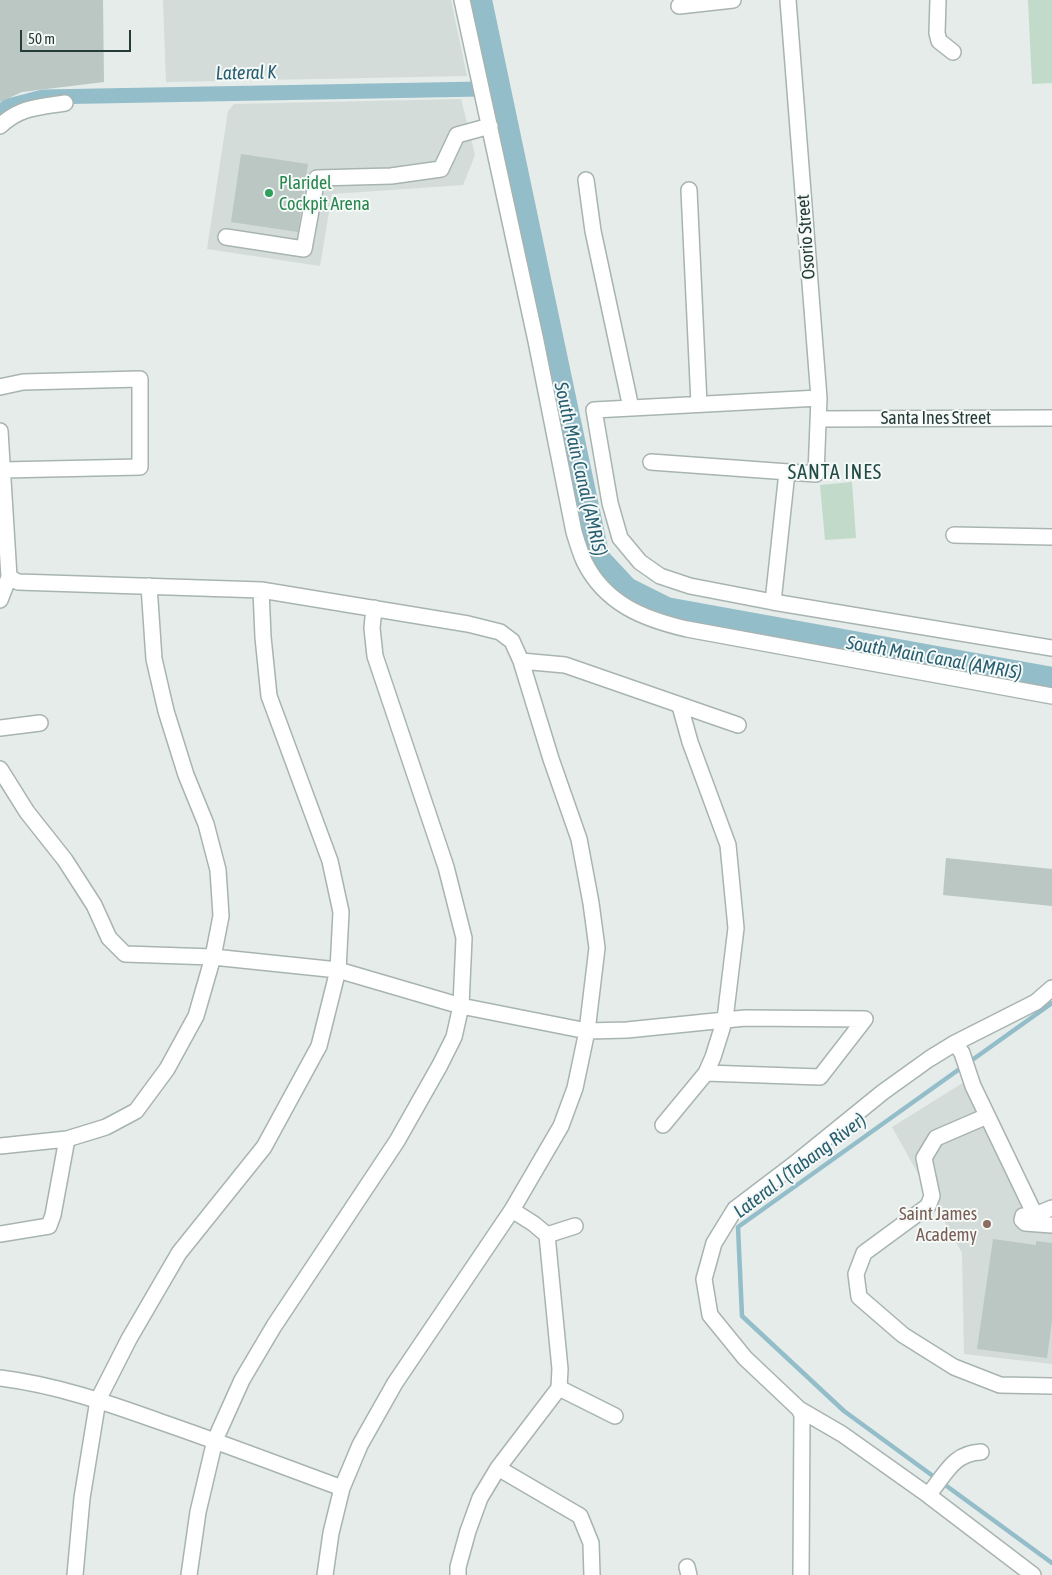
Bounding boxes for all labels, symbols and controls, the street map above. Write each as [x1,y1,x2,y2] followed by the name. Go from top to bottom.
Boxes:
[22,20,134,52] scale bar
[28,30,55,47] text: 50 m
[215,61,277,85] water label: Lateral K
[279,172,370,214] place label: Plaridel Cockpit Arena
[263,187,275,199] marker: Plaridel Cockpit Arena
[792,194,820,280] street label: Osorio Street
[549,380,611,558] water label: South Main Canal (AMRIS)
[881,407,991,429] street label: Santa Ines Street
[787,461,883,485] district label: SANTA INES
[845,631,1023,685] water label: South Main Canal (AMRIS)
[729,1109,871,1223] water label: Lateral J (Tabang River)
[899,1203,977,1246] place label: Saint James Academy
[981,1218,993,1230] marker: Saint James Academy

